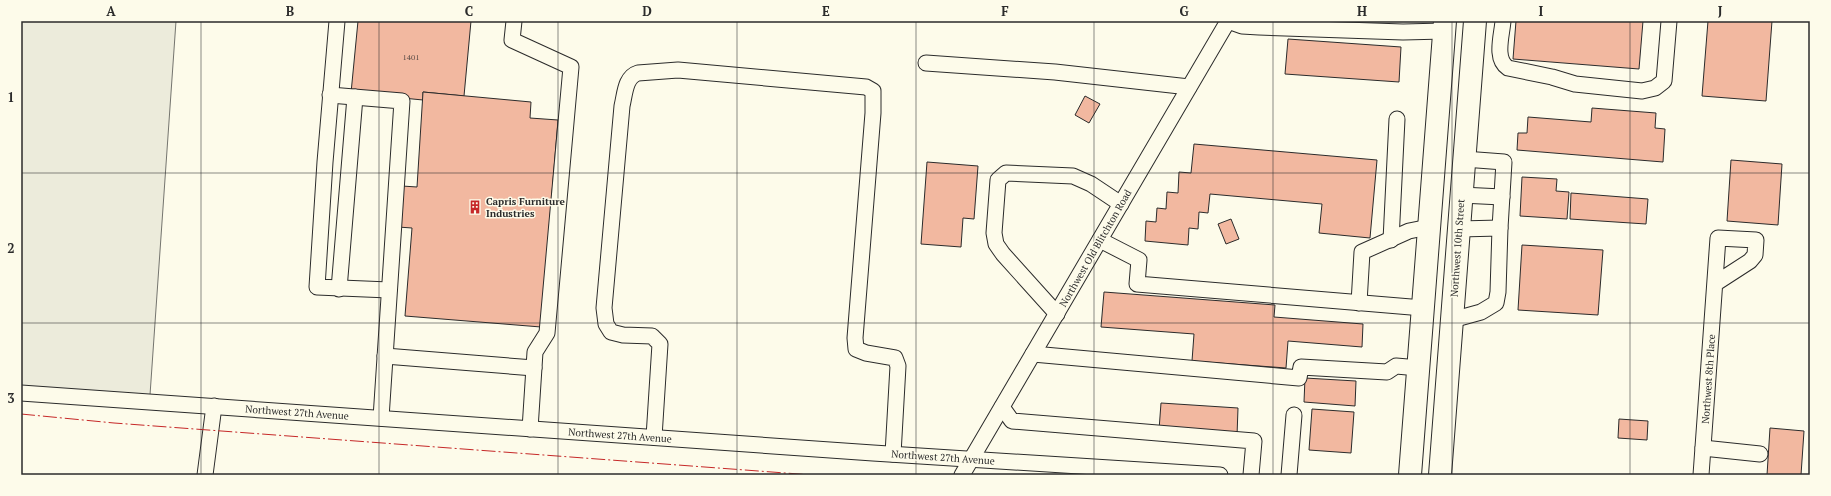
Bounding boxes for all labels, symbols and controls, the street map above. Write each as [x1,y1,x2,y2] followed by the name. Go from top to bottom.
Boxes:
[106,2,116,20] text: A
[286,2,294,20] text: B
[465,2,473,20] text: C
[642,2,652,20] text: D
[822,2,830,20] text: E
[1001,2,1009,20] text: F
[1179,2,1189,20] text: G
[1357,2,1367,20] text: H
[1539,2,1544,20] text: I
[1718,2,1723,20] text: J
[402,52,420,62] house number: 1401
[7,88,15,106] text: 1
[1056,187,1135,309] street label: Northwest Old Blitchton Road
[486,195,566,220] place label: Capris Furniture Industries
[1448,198,1467,298] street label: Northwest 10th Street
[467,199,483,215] building icon: Capris Furniture Industries
[7,239,15,257] text: 2
[1699,334,1718,424] street label: Northwest 8th Place
[7,389,15,407] text: 3
[245,402,349,423] street label: Northwest 27th Avenue
[568,425,672,446] street label: Northwest 27th Avenue
[891,447,995,468] street label: Northwest 27th Avenue

